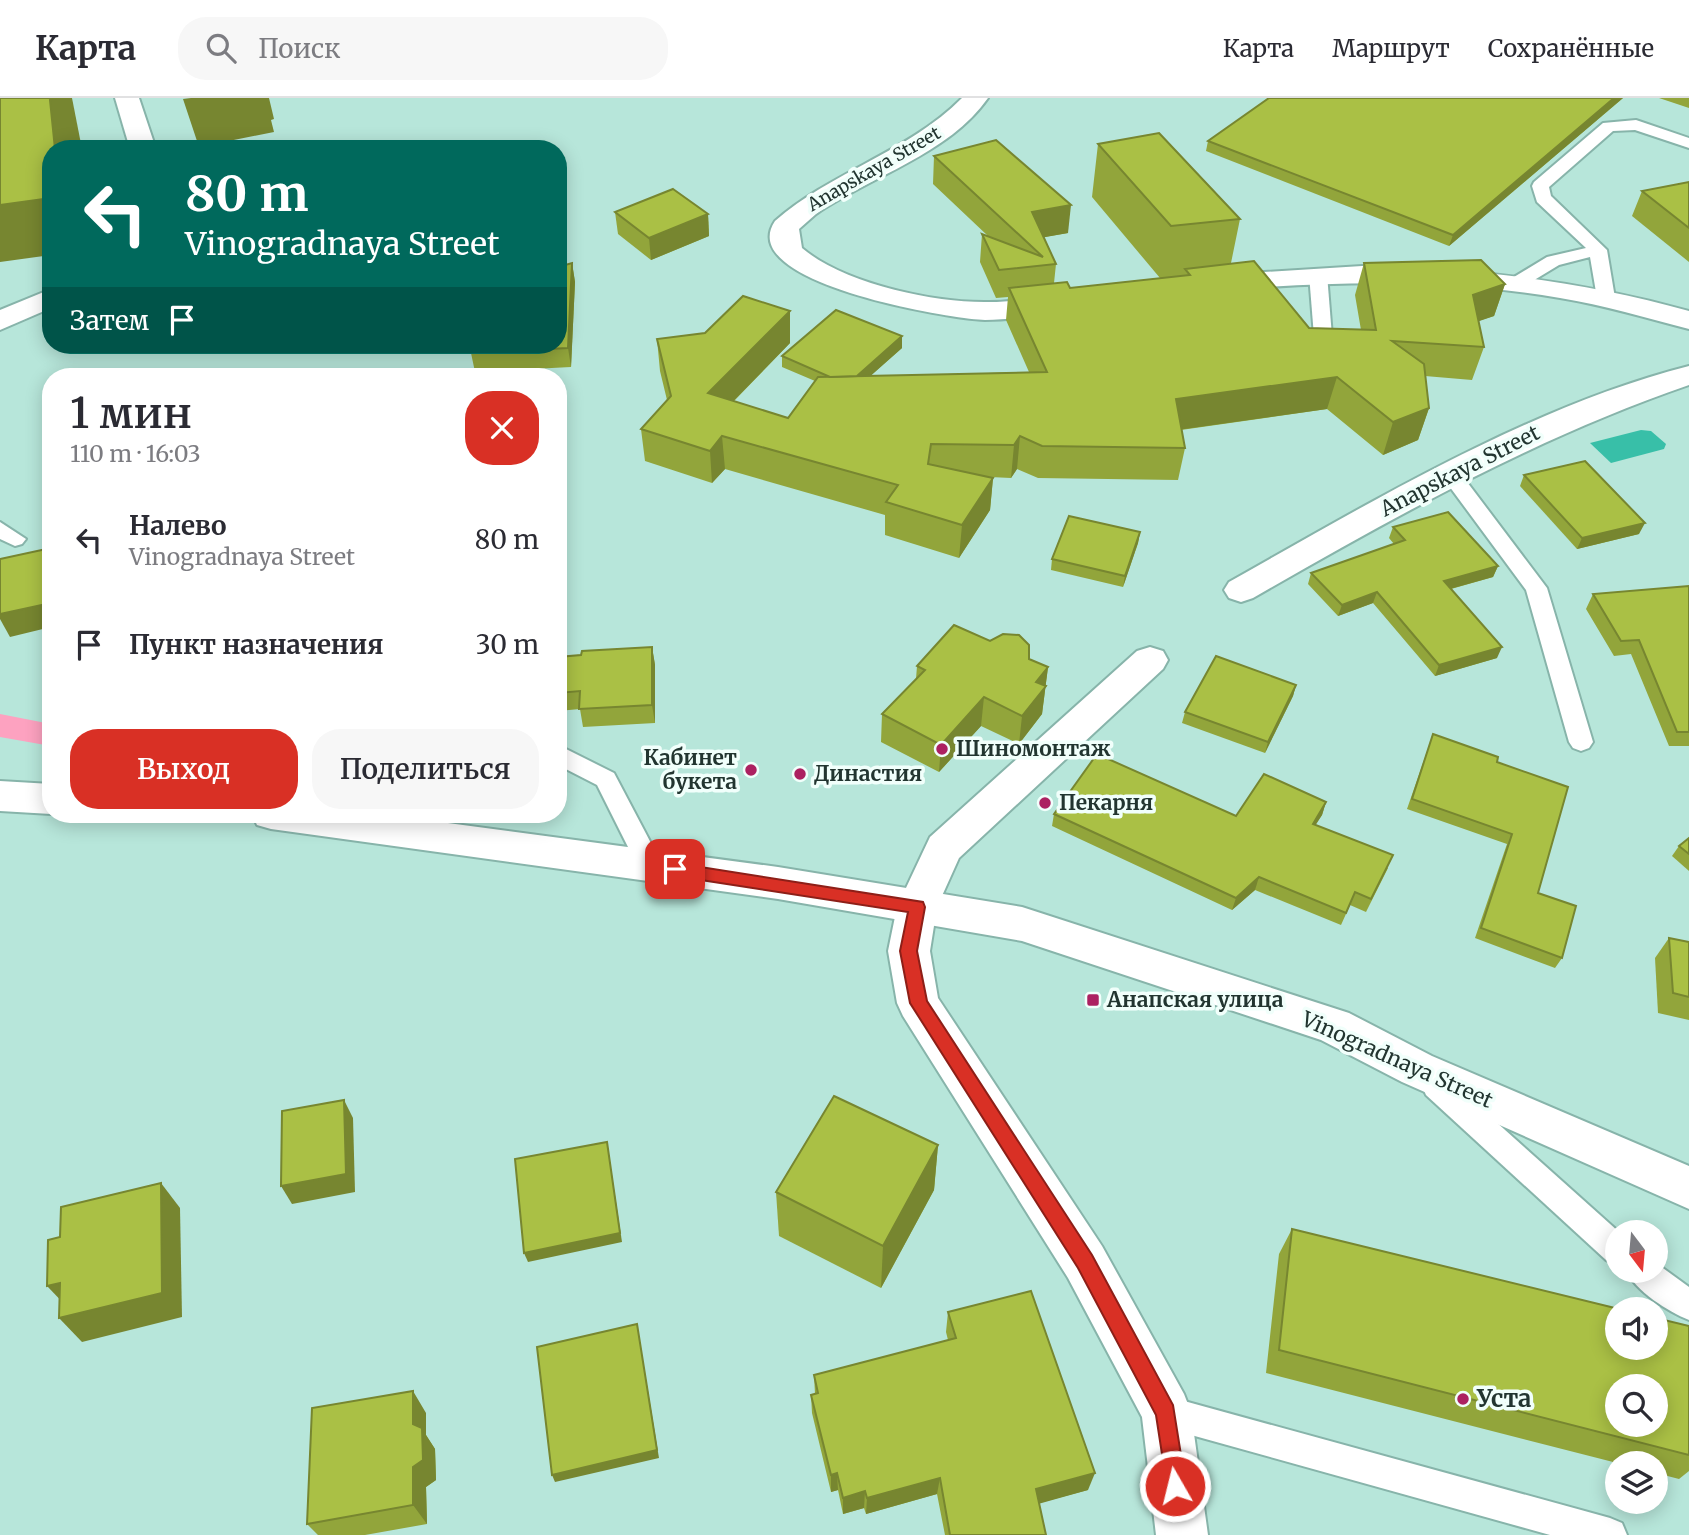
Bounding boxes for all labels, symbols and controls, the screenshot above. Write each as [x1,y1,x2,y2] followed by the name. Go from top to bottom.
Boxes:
[178,17,668,80] search box
[35,28,136,69] text: Карта
[202,29,240,67] icon: search
[258,32,341,65] text: Поиск
[1223,33,1294,64] text: Карта
[1332,33,1450,64] text: Маршрут
[1488,33,1654,64] text: Сохранённые
[802,121,945,217] street label: Anapskaya Street
[185,163,308,224] text: 80 m
[70,168,161,259] icon: left
[185,224,499,264] text: Vinogradnaya Street
[163,301,201,339] icon: arrive
[70,304,149,337] text: Затем
[70,387,192,439] text: 1 мин
[465,391,539,465] button: close
[1375,419,1544,523] street label: Anapskaya Street
[70,439,201,468] text: 110 m · 16:03
[129,509,227,542] text: Налево
[70,521,108,559] icon: left
[475,523,539,556] text: 80 m
[129,542,355,571] text: Vinogradnaya Street
[70,626,108,664] icon: arrive
[129,628,383,661] text: Пункт назначения
[476,628,539,661] text: 30 m
[70,729,298,809] button: Выход
[312,729,539,809] button: Поделиться
[956,735,1111,762] place label: Шиномонтаж
[934,741,950,757] marker: Шиномонтаж
[644,744,737,795] place label: Кабинет букета
[814,760,922,787] place label: Династия
[743,762,759,778] marker: Кабинет букета
[792,766,808,782] marker: Династия
[1059,789,1153,816] place label: Пекарня
[1037,795,1053,811] marker: Пекарня
[645,839,705,899] pin
[656,850,694,888] icon: arrive
[1106,986,1284,1013] place label: Анапская улица
[1085,992,1101,1008] marker: Анапская улица
[1297,1005,1497,1114] street label: Vinogradnaya Street
[1605,1220,1668,1283] north arrow
[1605,1220,1668,1514] map controls
[1605,1297,1668,1360] button: sound
[1605,1374,1668,1437] button: search
[1476,1383,1531,1414] place label: Уста
[1455,1391,1471,1407] marker: Уста
[1138,1449,1212,1523] position arrow
[1605,1451,1668,1514] button: layers

